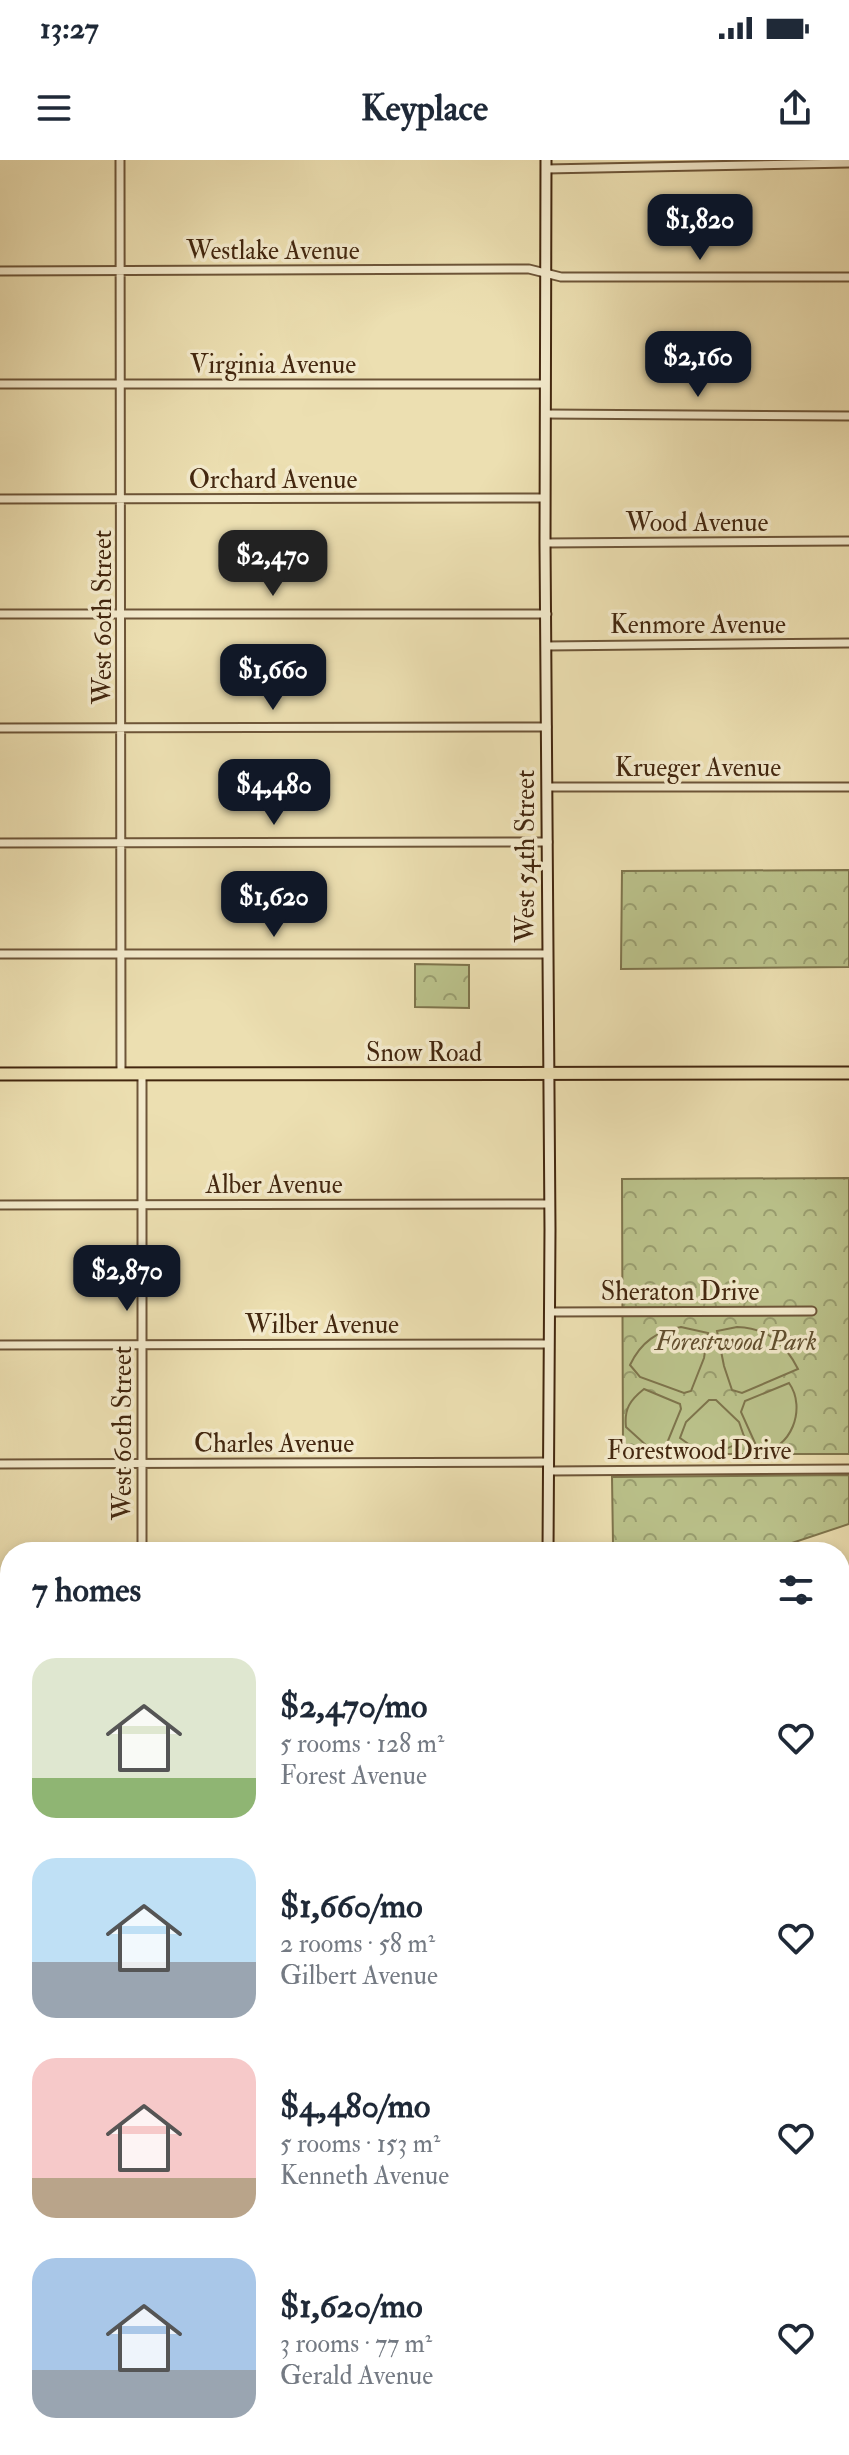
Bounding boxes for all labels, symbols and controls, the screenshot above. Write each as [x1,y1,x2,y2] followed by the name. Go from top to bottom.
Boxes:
[40,10,99,47] text: 13:27
[32,86,76,130] icon: menu
[361,86,488,131] text: Keyplace
[773,86,817,130] icon: share
[635,194,765,262] pin: $1,820
[666,204,734,236] text: $1,820
[185,235,360,267] street label: Westlake Avenue
[633,331,763,399] pin: $2,160
[663,341,733,373] text: $2,160
[190,349,356,381] street label: Virginia Avenue
[189,464,357,496] street label: Orchard Avenue
[625,507,768,539] street label: Wood Avenue
[87,530,119,705] street label: West 60th Street
[208,530,338,598] pin: $2,470
[236,540,310,572] text: $2,470
[610,609,786,641] street label: Kenmore Avenue
[208,644,338,712] pin: $1,660
[238,654,308,686] text: $1,660
[615,752,781,784] street label: Krueger Avenue
[209,759,339,827] pin: $4,480
[236,769,312,801] text: $4,480
[510,770,542,943] street label: West 54th Street
[209,871,339,939] pin: $1,620
[239,881,309,913] text: $1,620
[366,1037,482,1069] street label: Snow Road
[204,1169,343,1201] street label: Alber Avenue
[62,1245,192,1313] pin: $2,870
[91,1255,163,1287] text: $2,870
[601,1276,759,1308] street label: Sheraton Drive
[244,1309,399,1341] street label: Wilber Avenue
[653,1326,817,1358] park label: Forestwood Park
[107,1346,139,1521] street label: West 60th Street
[194,1428,354,1460] street label: Charles Avenue
[607,1435,791,1467] street label: Forestwood Drive
[774,1568,818,1612] icon: filters
[32,1569,141,1612] text: 7 homes
[280,1685,427,1728] text: $2,470/mo
[96,1690,192,1786] icon: home
[774,1716,818,1760] icon: heart
[280,1728,444,1760] text: 5 rooms · 128 m²
[280,1760,427,1792] text: Forest Avenue
[280,1885,423,1928] text: $1,660/mo
[96,1890,192,1986] icon: home
[774,1916,818,1960] icon: heart
[280,1928,435,1960] text: 2 rooms · 58 m²
[280,1960,438,1992] text: Gilbert Avenue
[280,2085,430,2128] text: $4,480/mo
[96,2090,192,2186] icon: home
[774,2116,818,2160] icon: heart
[280,2128,440,2160] text: 5 rooms · 153 m²
[280,2160,449,2192] text: Kenneth Avenue
[280,2285,423,2328] text: $1,620/mo
[96,2290,192,2386] icon: home
[774,2316,818,2360] icon: heart
[280,2328,432,2360] text: 3 rooms · 77 m²
[280,2360,433,2392] text: Gerald Avenue

